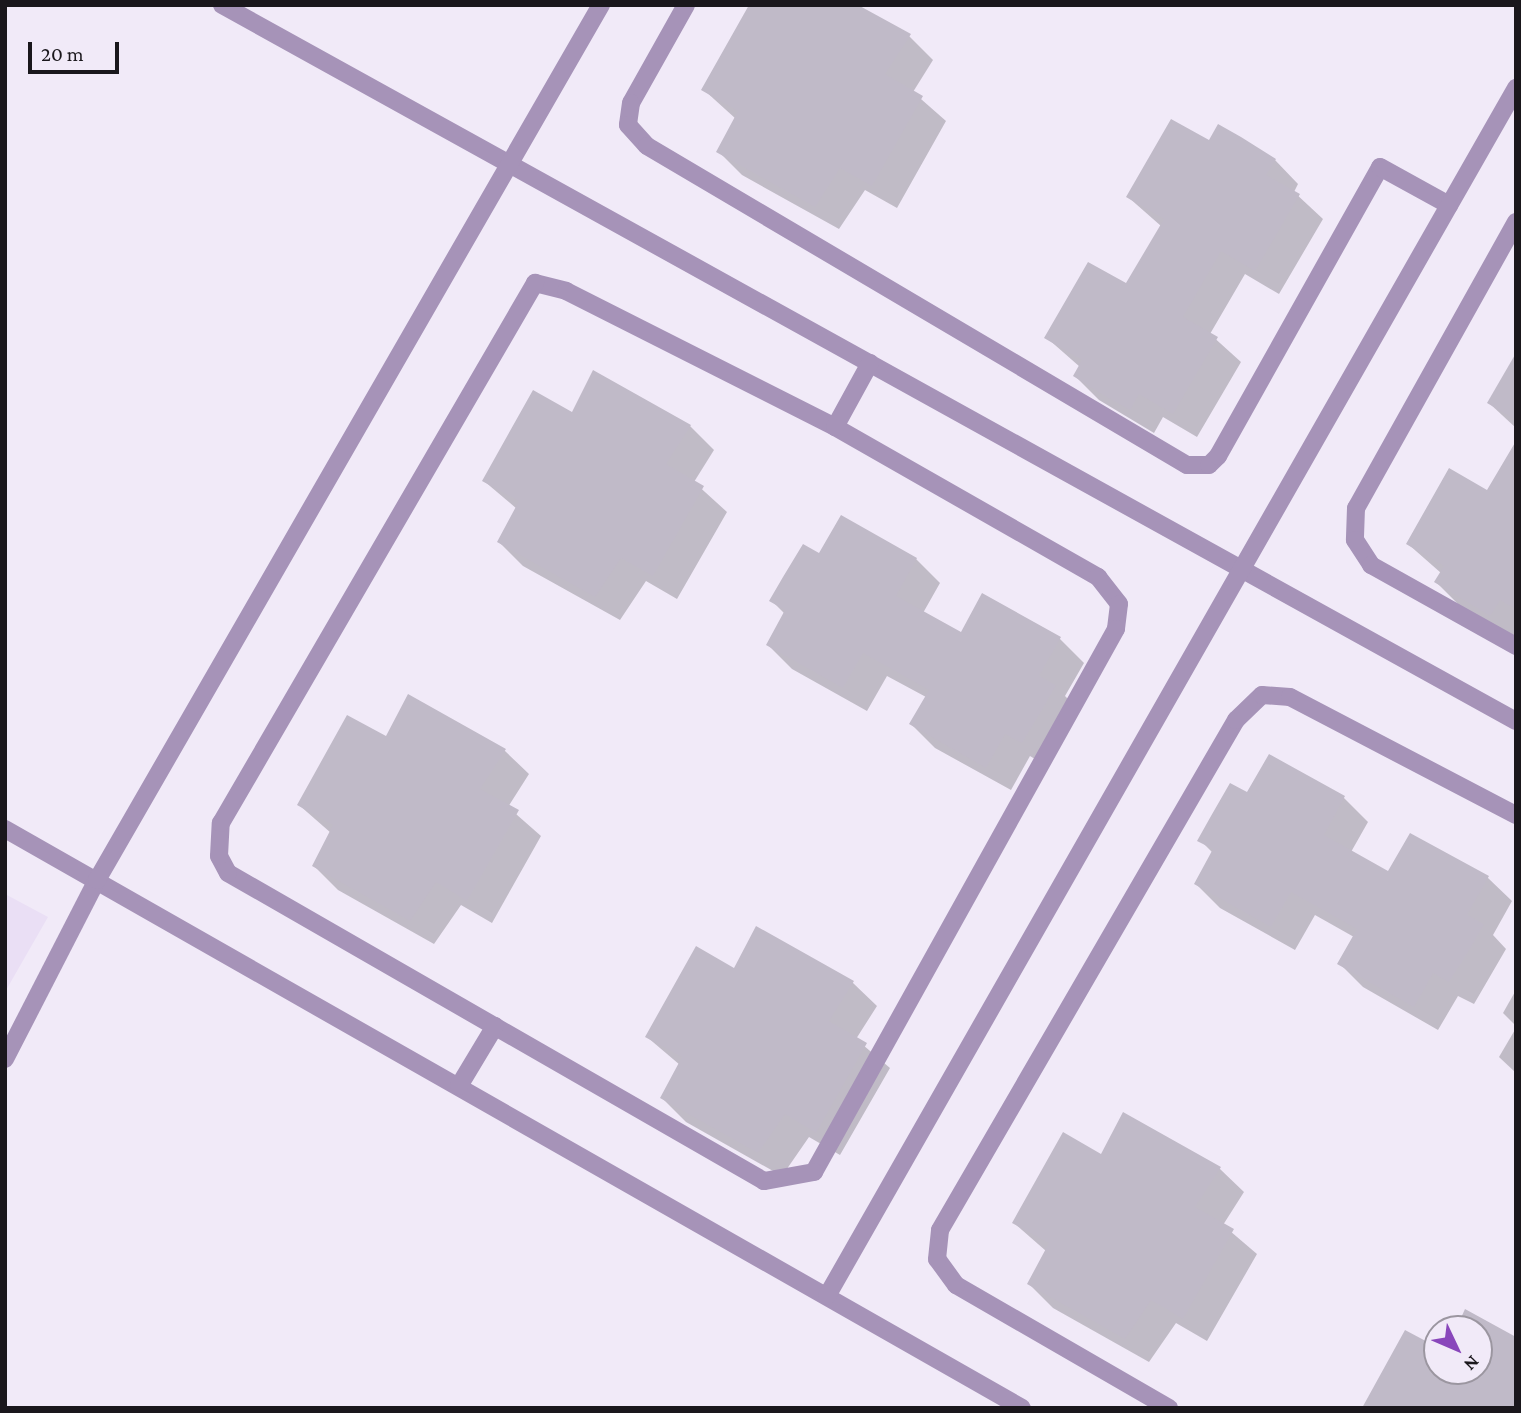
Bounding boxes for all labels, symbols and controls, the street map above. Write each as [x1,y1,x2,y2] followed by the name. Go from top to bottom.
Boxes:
[32,28,122,72] scale bar
[41,42,84,66] text: 20 m
[1423,1315,1493,1385] north arrow
[1460,1352,1484,1375] text: N

